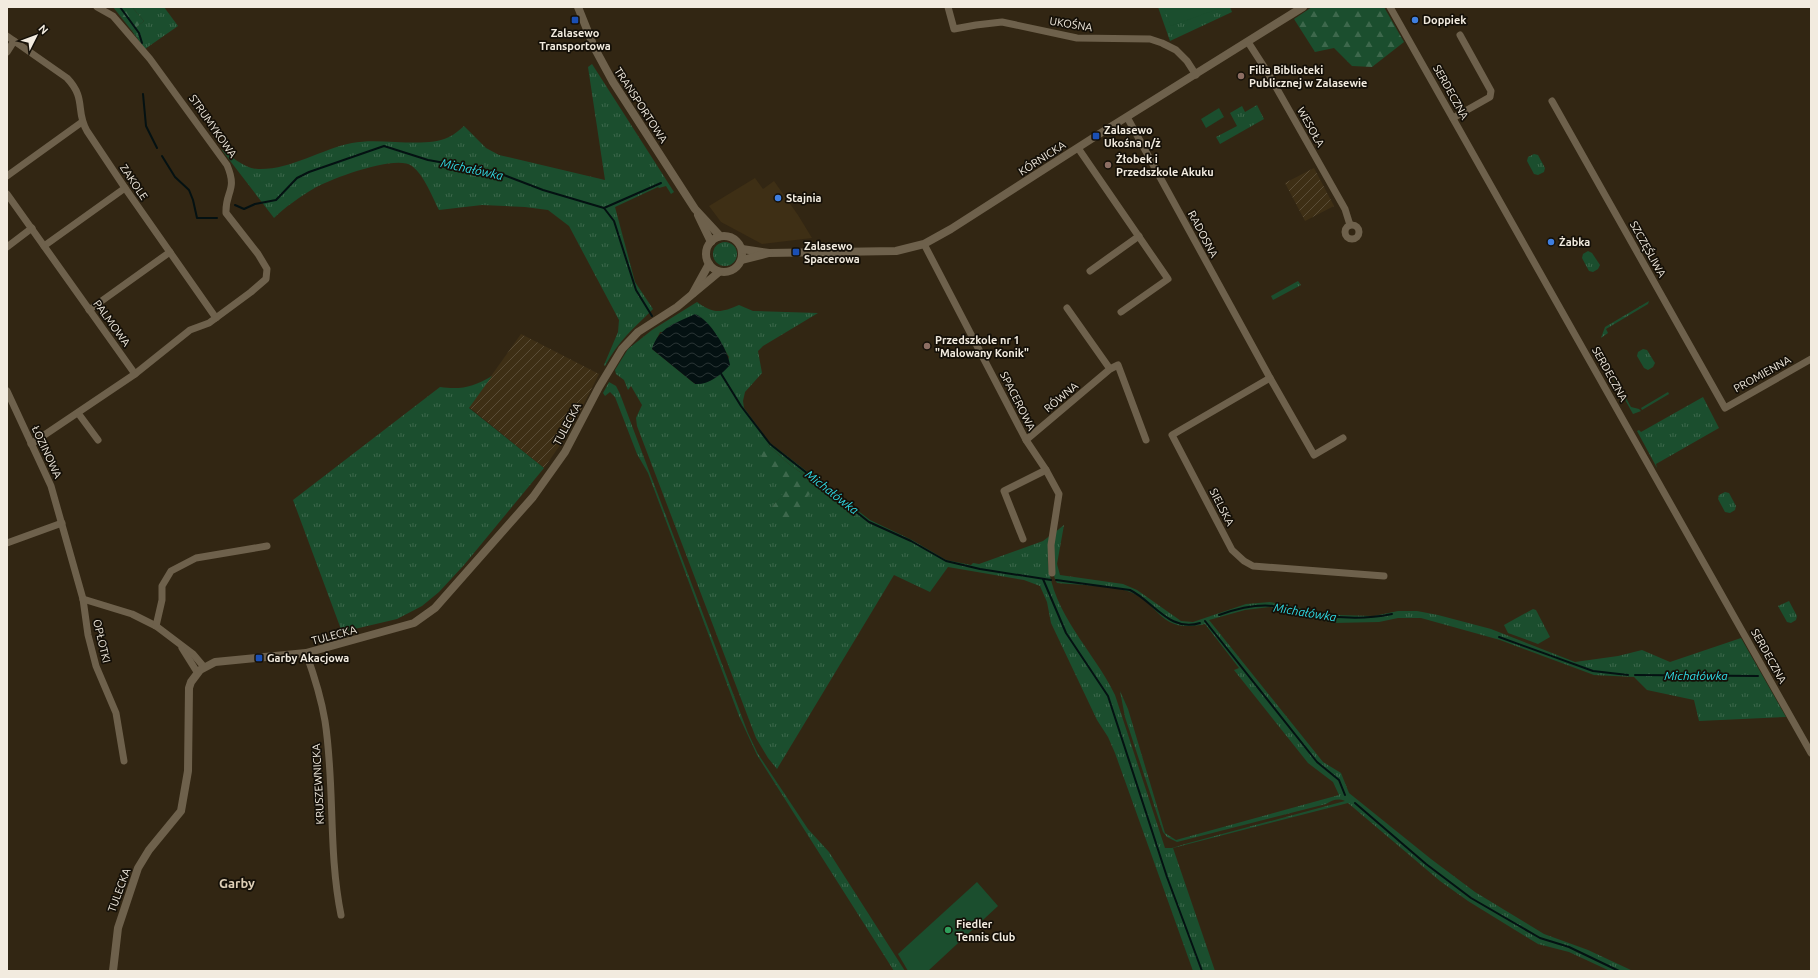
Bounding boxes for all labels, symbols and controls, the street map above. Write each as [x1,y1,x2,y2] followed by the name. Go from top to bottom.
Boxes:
[1049,14,1094,33] street label: UKOŚNA
[1423,14,1467,26] place label: Doppiek
[570,15,580,25] marker: Zalasewo Transportowa
[1410,15,1420,25] marker: Doppiek
[16,16,56,56] north arrow
[36,22,51,36] text: N
[539,27,611,52] place label: Zalasewo Transportowa
[1431,63,1471,122] street label: SERDECZNA
[1249,64,1367,89] place label: Filia Biblioteki Publicznej w Zalasewie
[612,65,670,146] street label: TRANSPORTOWA
[1236,71,1246,81] marker: Filia Biblioteki Publicznej w Zalasewie
[187,92,240,161] street label: STRUMYKOWA
[1295,105,1327,150] street label: WESOŁA
[1104,124,1161,149] place label: Zalasewo Ukośna n/ż
[1091,131,1101,141] marker: Zalasewo Ukośna n/ż
[1016,137,1068,178] street label: KÓRNICKA
[1116,153,1214,178] place label: Żłobek i Przedszkole Akuku
[440,156,505,182] water label: Michałówka
[1103,160,1113,170] marker: Żłobek i Przedszkole Akuku
[118,162,150,202] street label: ZAKOLE
[786,192,822,204] place label: Stajnia
[773,193,783,203] marker: Stajnia
[1186,208,1221,260] street label: RADOSNA
[1628,218,1670,280] street label: SZCZĘŚLIWA
[1559,236,1590,248] place label: Żabka
[1546,237,1556,247] marker: Żabka
[804,240,860,265] place label: Zalasewo Spacerowa
[791,247,801,257] marker: Zalasewo Spacerowa
[91,298,133,349] street label: PALMOWA
[935,334,1029,359] place label: Przedszkole nr 1 "Malowany Konik"
[922,341,932,351] marker: Przedszkole nr 1 "Malowany Konik"
[1590,345,1630,404] street label: SERDECZNA
[1731,353,1793,395] street label: PROMIENNA
[998,370,1038,433] street label: SPACEROWA
[1041,378,1081,415] street label: RÓWNA
[551,400,584,447] street label: TULECKA
[30,424,65,481] street label: ŁOZINOWA
[803,467,861,517] water label: Michałówka
[1207,486,1237,529] street label: SIELSKA
[1273,601,1338,623] water label: Michałówka
[91,618,113,664] street label: OPŁOTKI
[310,623,359,647] street label: TULECKA
[1749,627,1789,686] street label: SERDECZNA
[267,652,349,664] place label: Garby Akacjowa
[254,653,264,663] marker: Garby Akacjowa
[1664,669,1728,682] water label: Michałówka
[310,742,326,825] street label: KRUSZEWNICKA
[105,865,133,914] street label: TULECKA
[219,876,255,890] district label: Garby
[956,918,1016,943] place label: Fiedler Tennis Club
[943,925,953,935] marker: Fiedler Tennis Club

